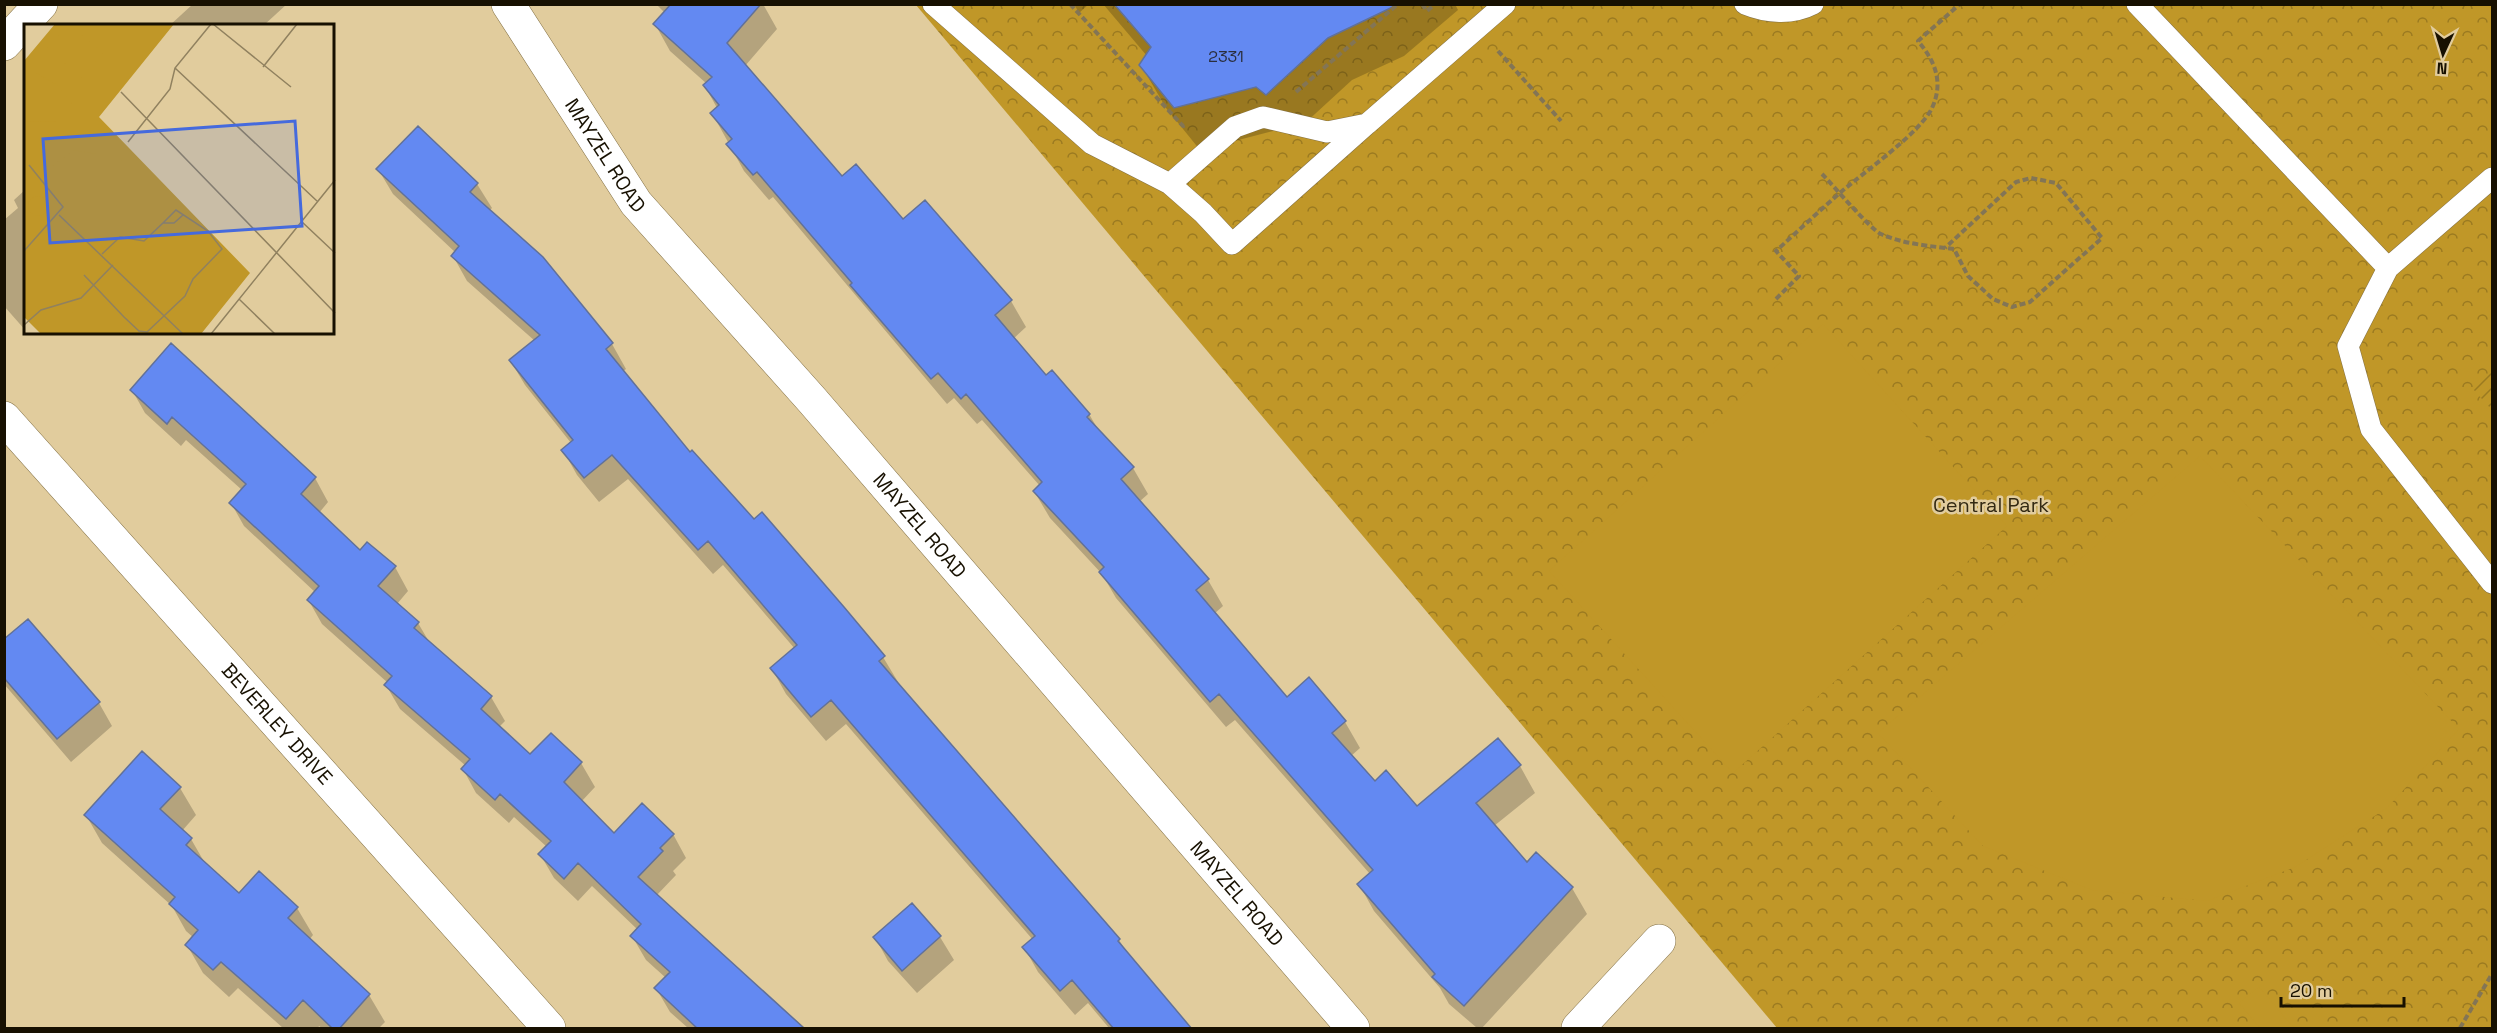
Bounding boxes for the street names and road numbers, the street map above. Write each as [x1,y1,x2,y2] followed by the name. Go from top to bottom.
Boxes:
[559,93,652,218] street label: MAYZEL ROAD
[867,467,972,583] street label: MAYZEL ROAD
[216,657,338,790] street label: BEVERLEY DRIVE
[1185,835,1290,951] street label: MAYZEL ROAD

